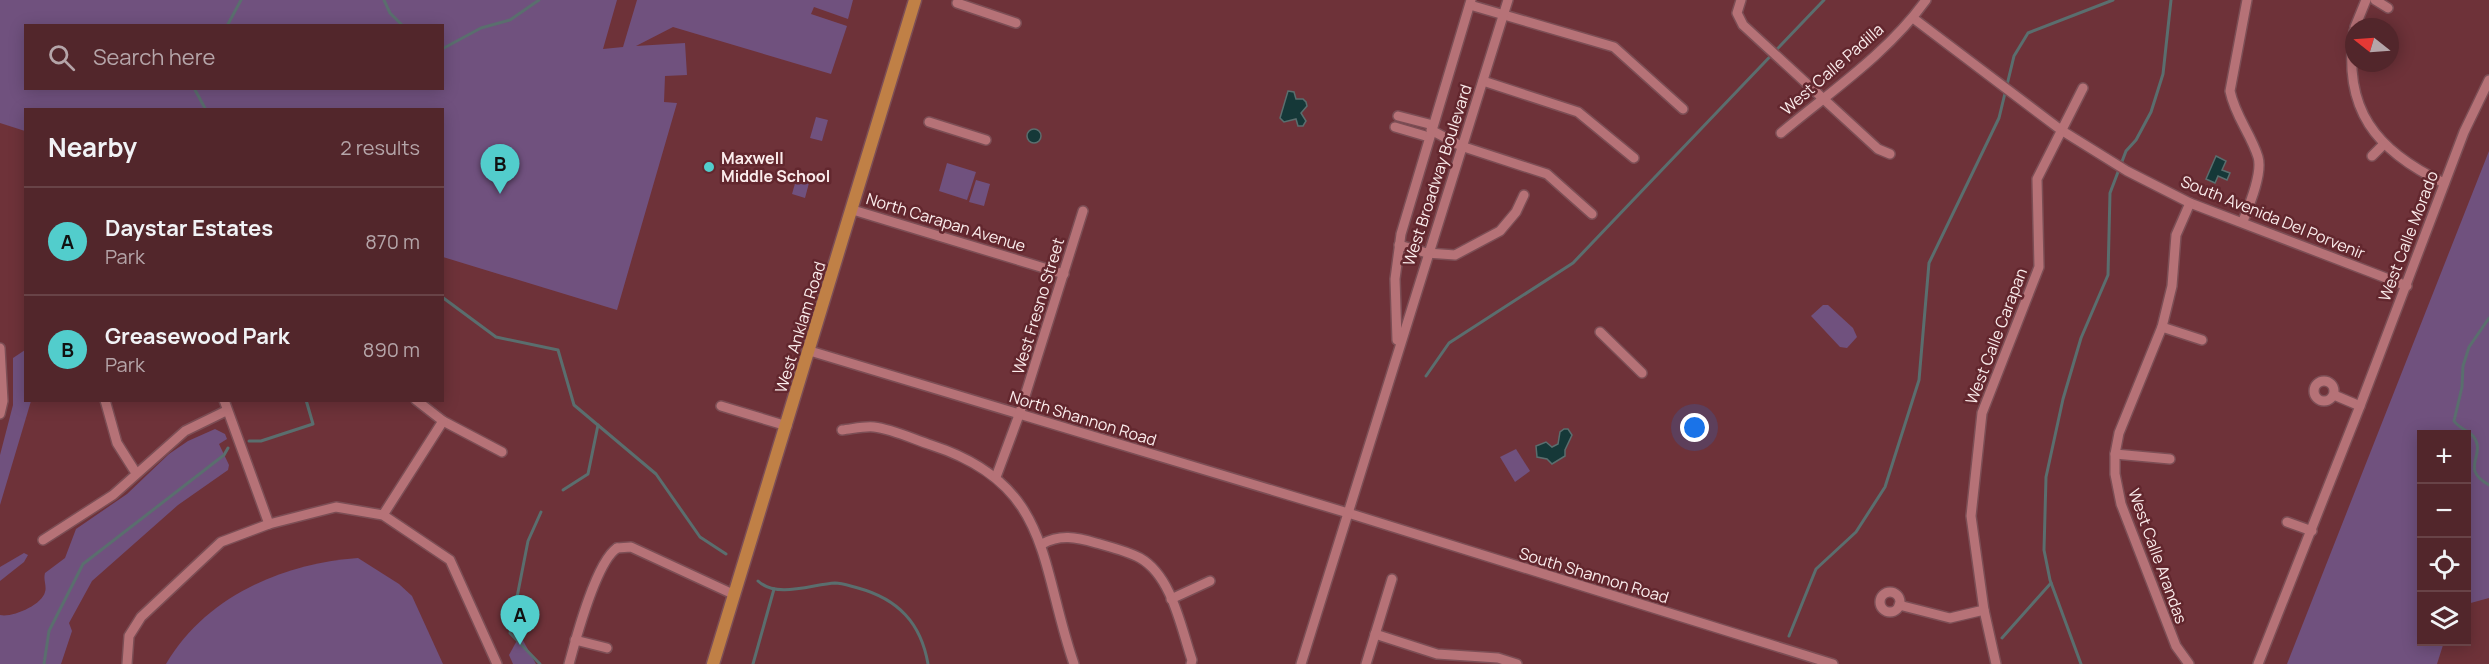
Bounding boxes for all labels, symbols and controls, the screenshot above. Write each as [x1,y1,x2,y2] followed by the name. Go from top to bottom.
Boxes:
[1776,18,1888,120] street label: West Calle Padilla
[2345,18,2399,72] north arrow
[24,24,444,90] search box
[45,41,78,74] icon: search
[93,42,215,72] text: Search here
[1397,81,1477,269] street label: West Broadway Boulevard
[48,129,137,165] text: Nearby
[340,134,420,161] text: 2 results
[480,144,520,194] pin: B
[721,147,830,187] place label: Maxwell Middle School
[702,160,716,174] marker: Maxwell Middle School
[2373,168,2443,304] street label: West Calle Morado
[2178,170,2369,264] street label: South Avenida Del Porvenir
[864,187,1028,257] street label: North Carapan Avenue
[105,213,273,243] text: Daystar Estates
[61,228,74,255] text: A
[365,228,420,255] text: 870 m
[1007,235,1069,377] street label: West Fresno Street
[105,243,145,270] text: Park
[770,259,830,395] street label: West Anklam Road
[1960,265,2032,407] street label: West Calle Carapan
[105,321,290,351] text: Greasewood Park
[61,336,74,363] text: B
[363,336,420,363] text: 890 m
[105,351,145,378] text: Park
[1007,385,1159,451] street label: North Shannon Road
[1680,413,1709,442] your location
[2417,430,2471,646] map controls
[2417,430,2471,484] button: +
[2417,484,2471,538] button: −
[2123,485,2193,627] street label: West Calle Arandas
[2417,538,2471,592] button: locate
[1517,542,1671,608] street label: South Shannon Road
[2417,592,2471,646] button: layers
[500,596,540,645] pin: A

